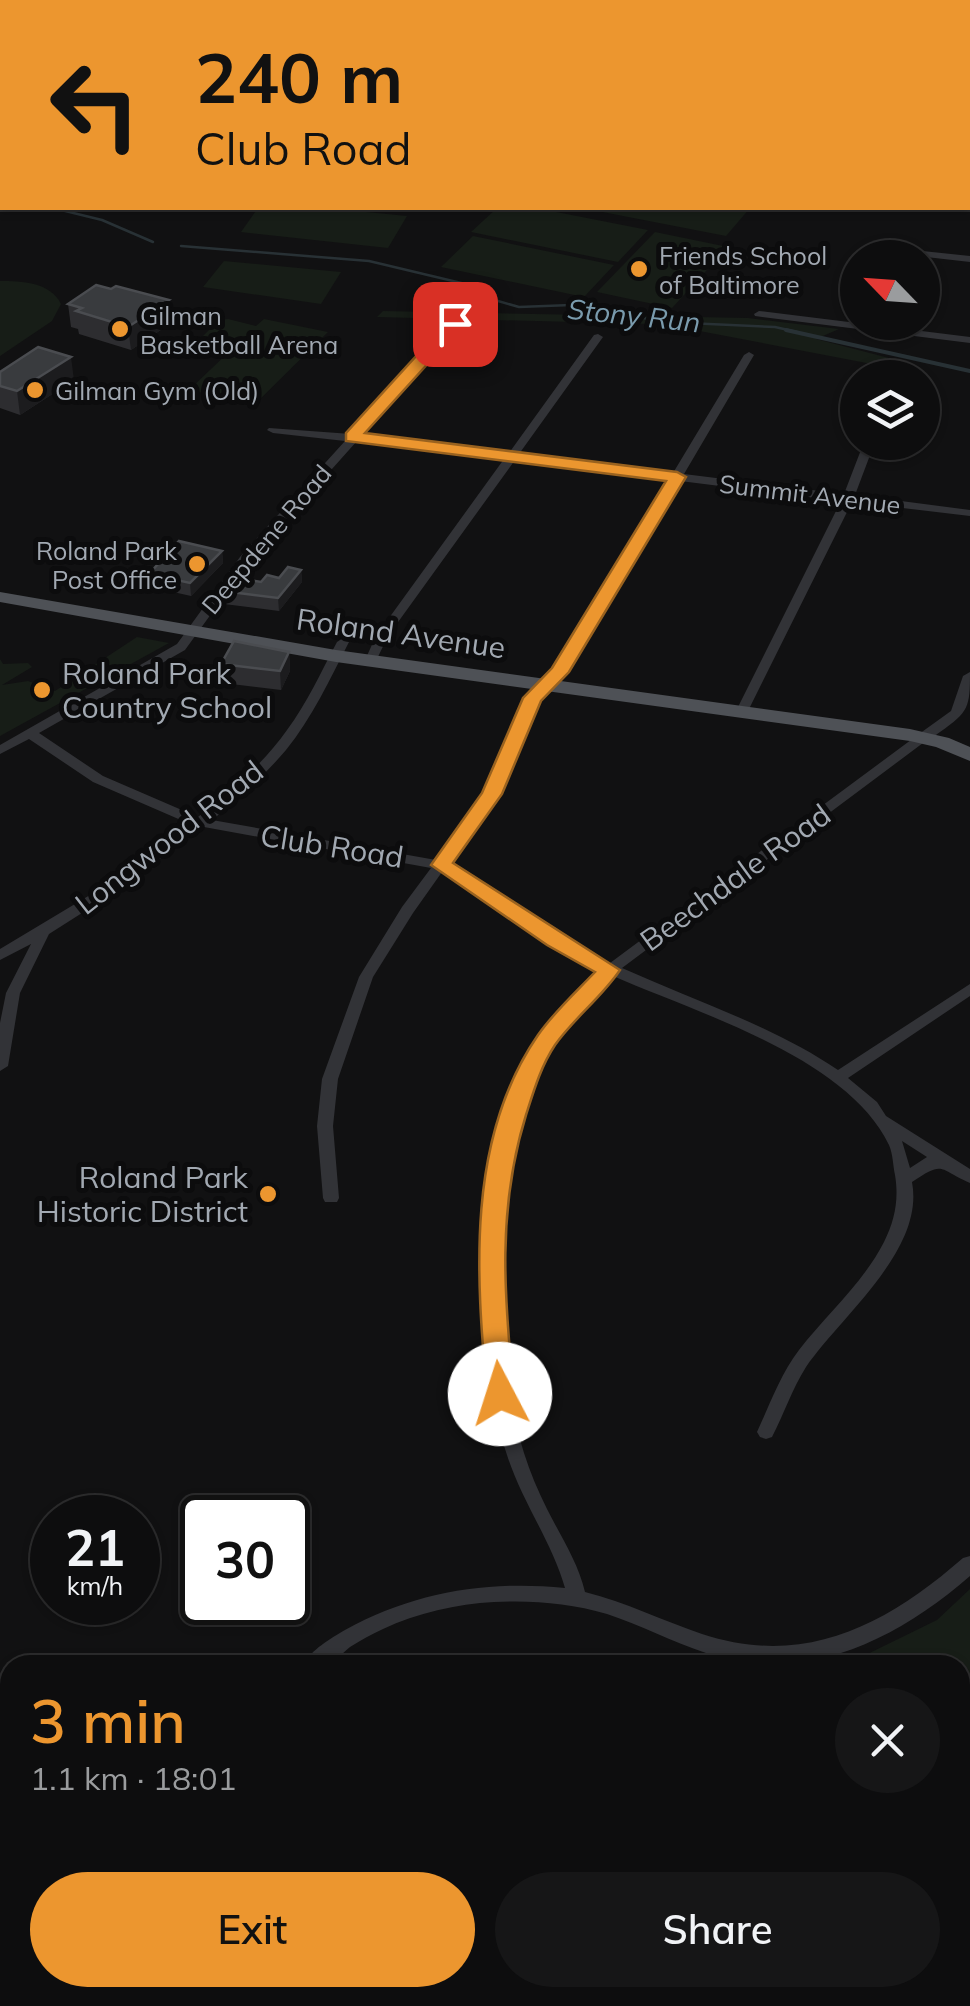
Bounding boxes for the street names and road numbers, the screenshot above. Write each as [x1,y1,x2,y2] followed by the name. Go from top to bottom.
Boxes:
[194,458,338,620] street label: Deepdene Road
[718,468,902,520] street label: Summit Avenue
[294,600,508,666] street label: Roland Avenue
[67,752,271,922] street label: Longwood Road
[632,795,838,959] street label: Beechdale Road
[258,816,406,876] street label: Club Road

